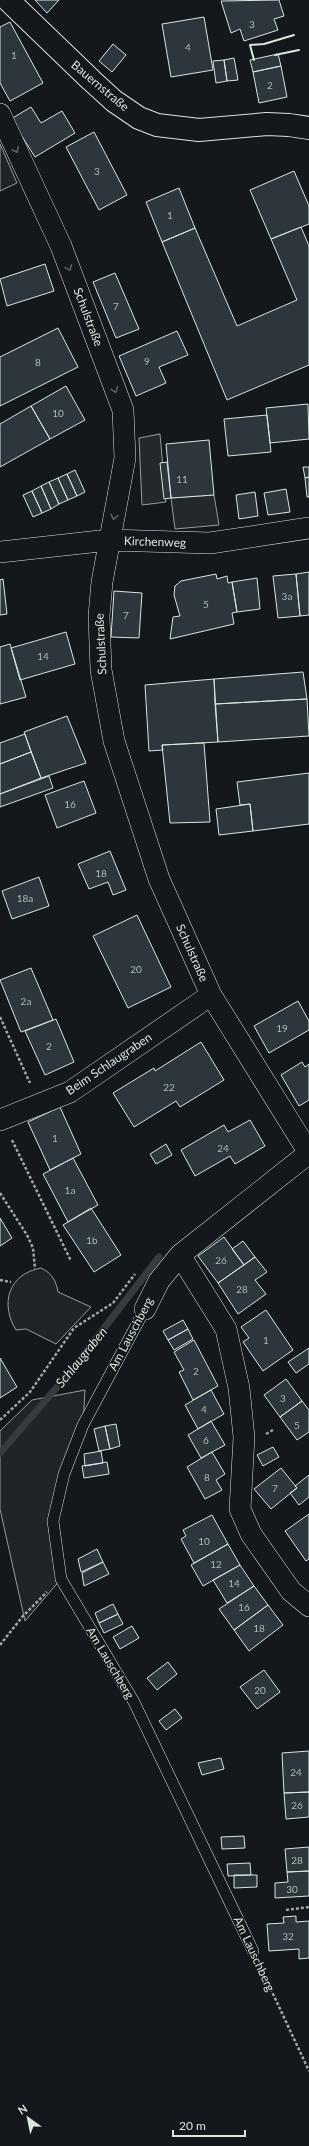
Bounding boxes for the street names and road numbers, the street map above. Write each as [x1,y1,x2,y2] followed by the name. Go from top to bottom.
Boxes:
[68,57,132,114] street label: Bauernstraße
[70,285,106,348] street label: Schulstraße
[124,533,186,550] street label: Kirchenweg
[91,613,110,675] street label: Schulstraße
[173,922,212,984] street label: Schulstraße
[63,1029,155,1098] street label: Beim Schlaugraben
[105,1294,156,1373] street label: Am Lauschberg
[83,1624,138,1701] street label: Am Lauschberg
[231,1914,278,1994] street label: Am Lauschberg

